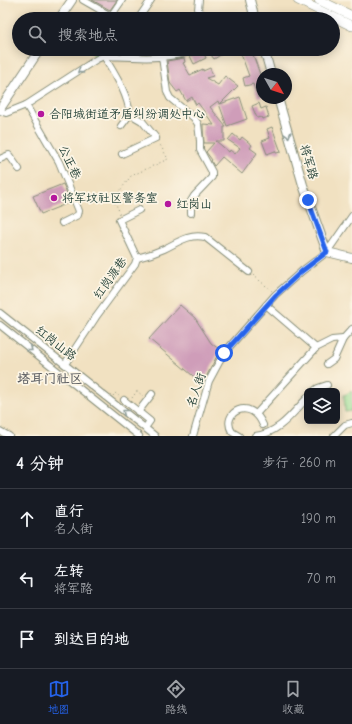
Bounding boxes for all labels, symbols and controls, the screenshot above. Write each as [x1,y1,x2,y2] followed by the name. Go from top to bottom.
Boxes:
[12,12,340,56] search box
[26,23,48,45] icon: search
[58,26,118,44] text: 搜索地点
[77,66,84,73] one-way arrow
[256,68,292,104] north arrow
[49,107,205,121] place label: 合阳城街道矛盾纠纷调处中心
[36,109,46,119] marker: 合阳城街道矛盾纠纷调处中心
[284,132,292,139] one-way arrow
[56,143,84,181] street label: 公正巷
[297,143,321,181] street label: 将军路
[62,191,158,205] place label: 将军坟社区警务室
[299,191,317,209] route end
[49,193,59,203] marker: 将军坟社区警务室
[176,197,212,211] place label: 红岗山
[163,199,173,209] marker: 红岗山
[90,254,130,302] street label: 红岗源巷
[33,323,79,363] street label: 红岗山路
[215,344,233,362] route start
[26,345,33,352] one-way arrow
[17,371,83,386] district label: 塔耳门社区
[184,371,208,409] street label: 名人街
[304,388,340,424] map controls
[304,388,340,424] button: layers
[122,409,129,416] one-way arrow
[16,454,64,473] text: 4 分钟
[262,455,336,470] text: 步行 · 260 m
[54,502,84,520] text: 直行
[16,508,38,530] icon: ahead
[301,511,336,526] text: 190 m
[54,521,93,536] text: 名人街
[54,562,84,580] text: 左转
[16,568,38,590] icon: left
[307,571,336,586] text: 70 m
[54,581,93,596] text: 将军路
[16,628,38,650] icon: arrive
[54,630,129,648] text: 到达目的地
[48,678,70,716] tab: 地图
[165,678,187,716] tab: 路线
[282,678,304,716] tab: 收藏

